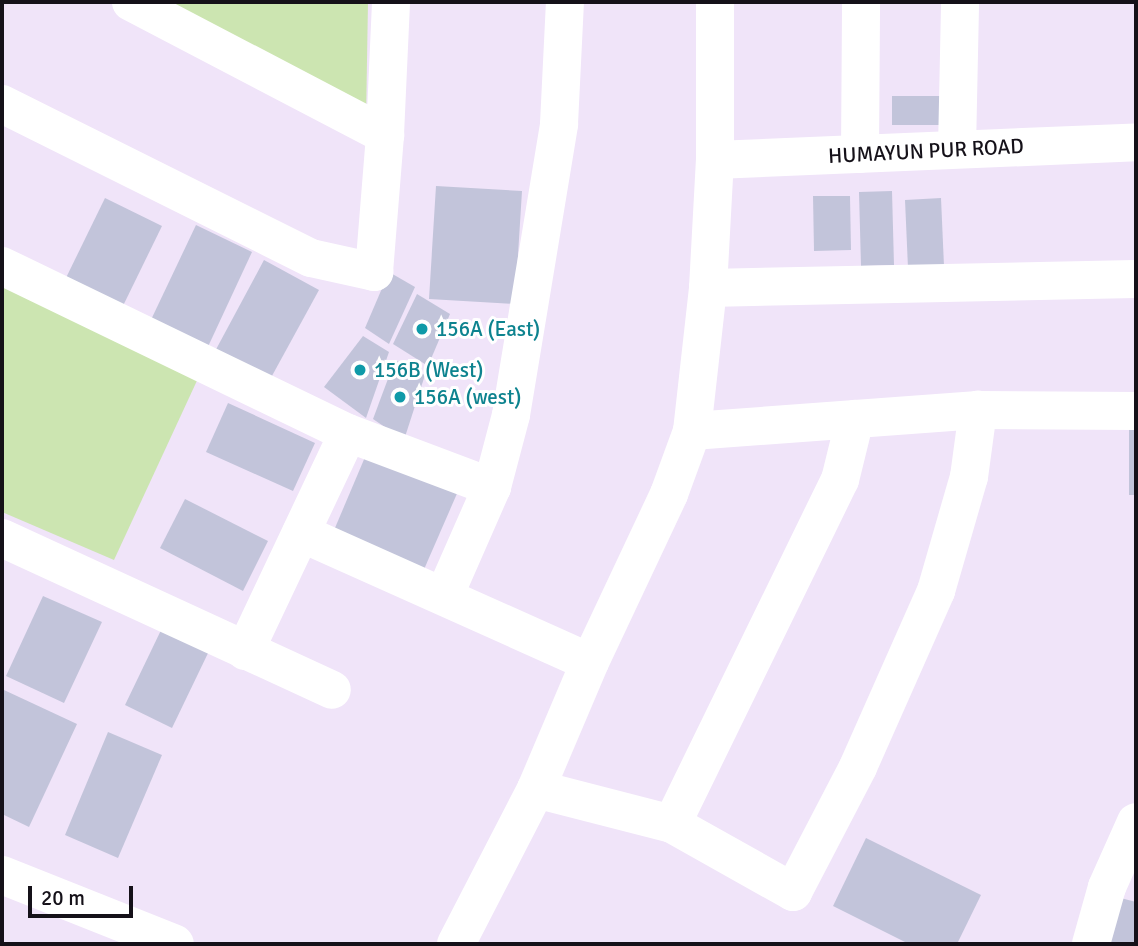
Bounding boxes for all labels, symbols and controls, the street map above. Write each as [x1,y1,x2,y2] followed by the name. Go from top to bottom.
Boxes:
[828,133,1024,169] street label: HUMAYUN PUR ROAD
[436,316,540,342] place label: 156A (East)
[414,321,430,337] marker: 156A (East)
[374,357,483,383] place label: 156B (West)
[352,362,368,378] marker: 156B (West)
[414,384,521,410] place label: 156A (west)
[392,389,408,405] marker: 156A (west)
[32,872,136,916] scale bar
[41,885,85,911] text: 20 m

